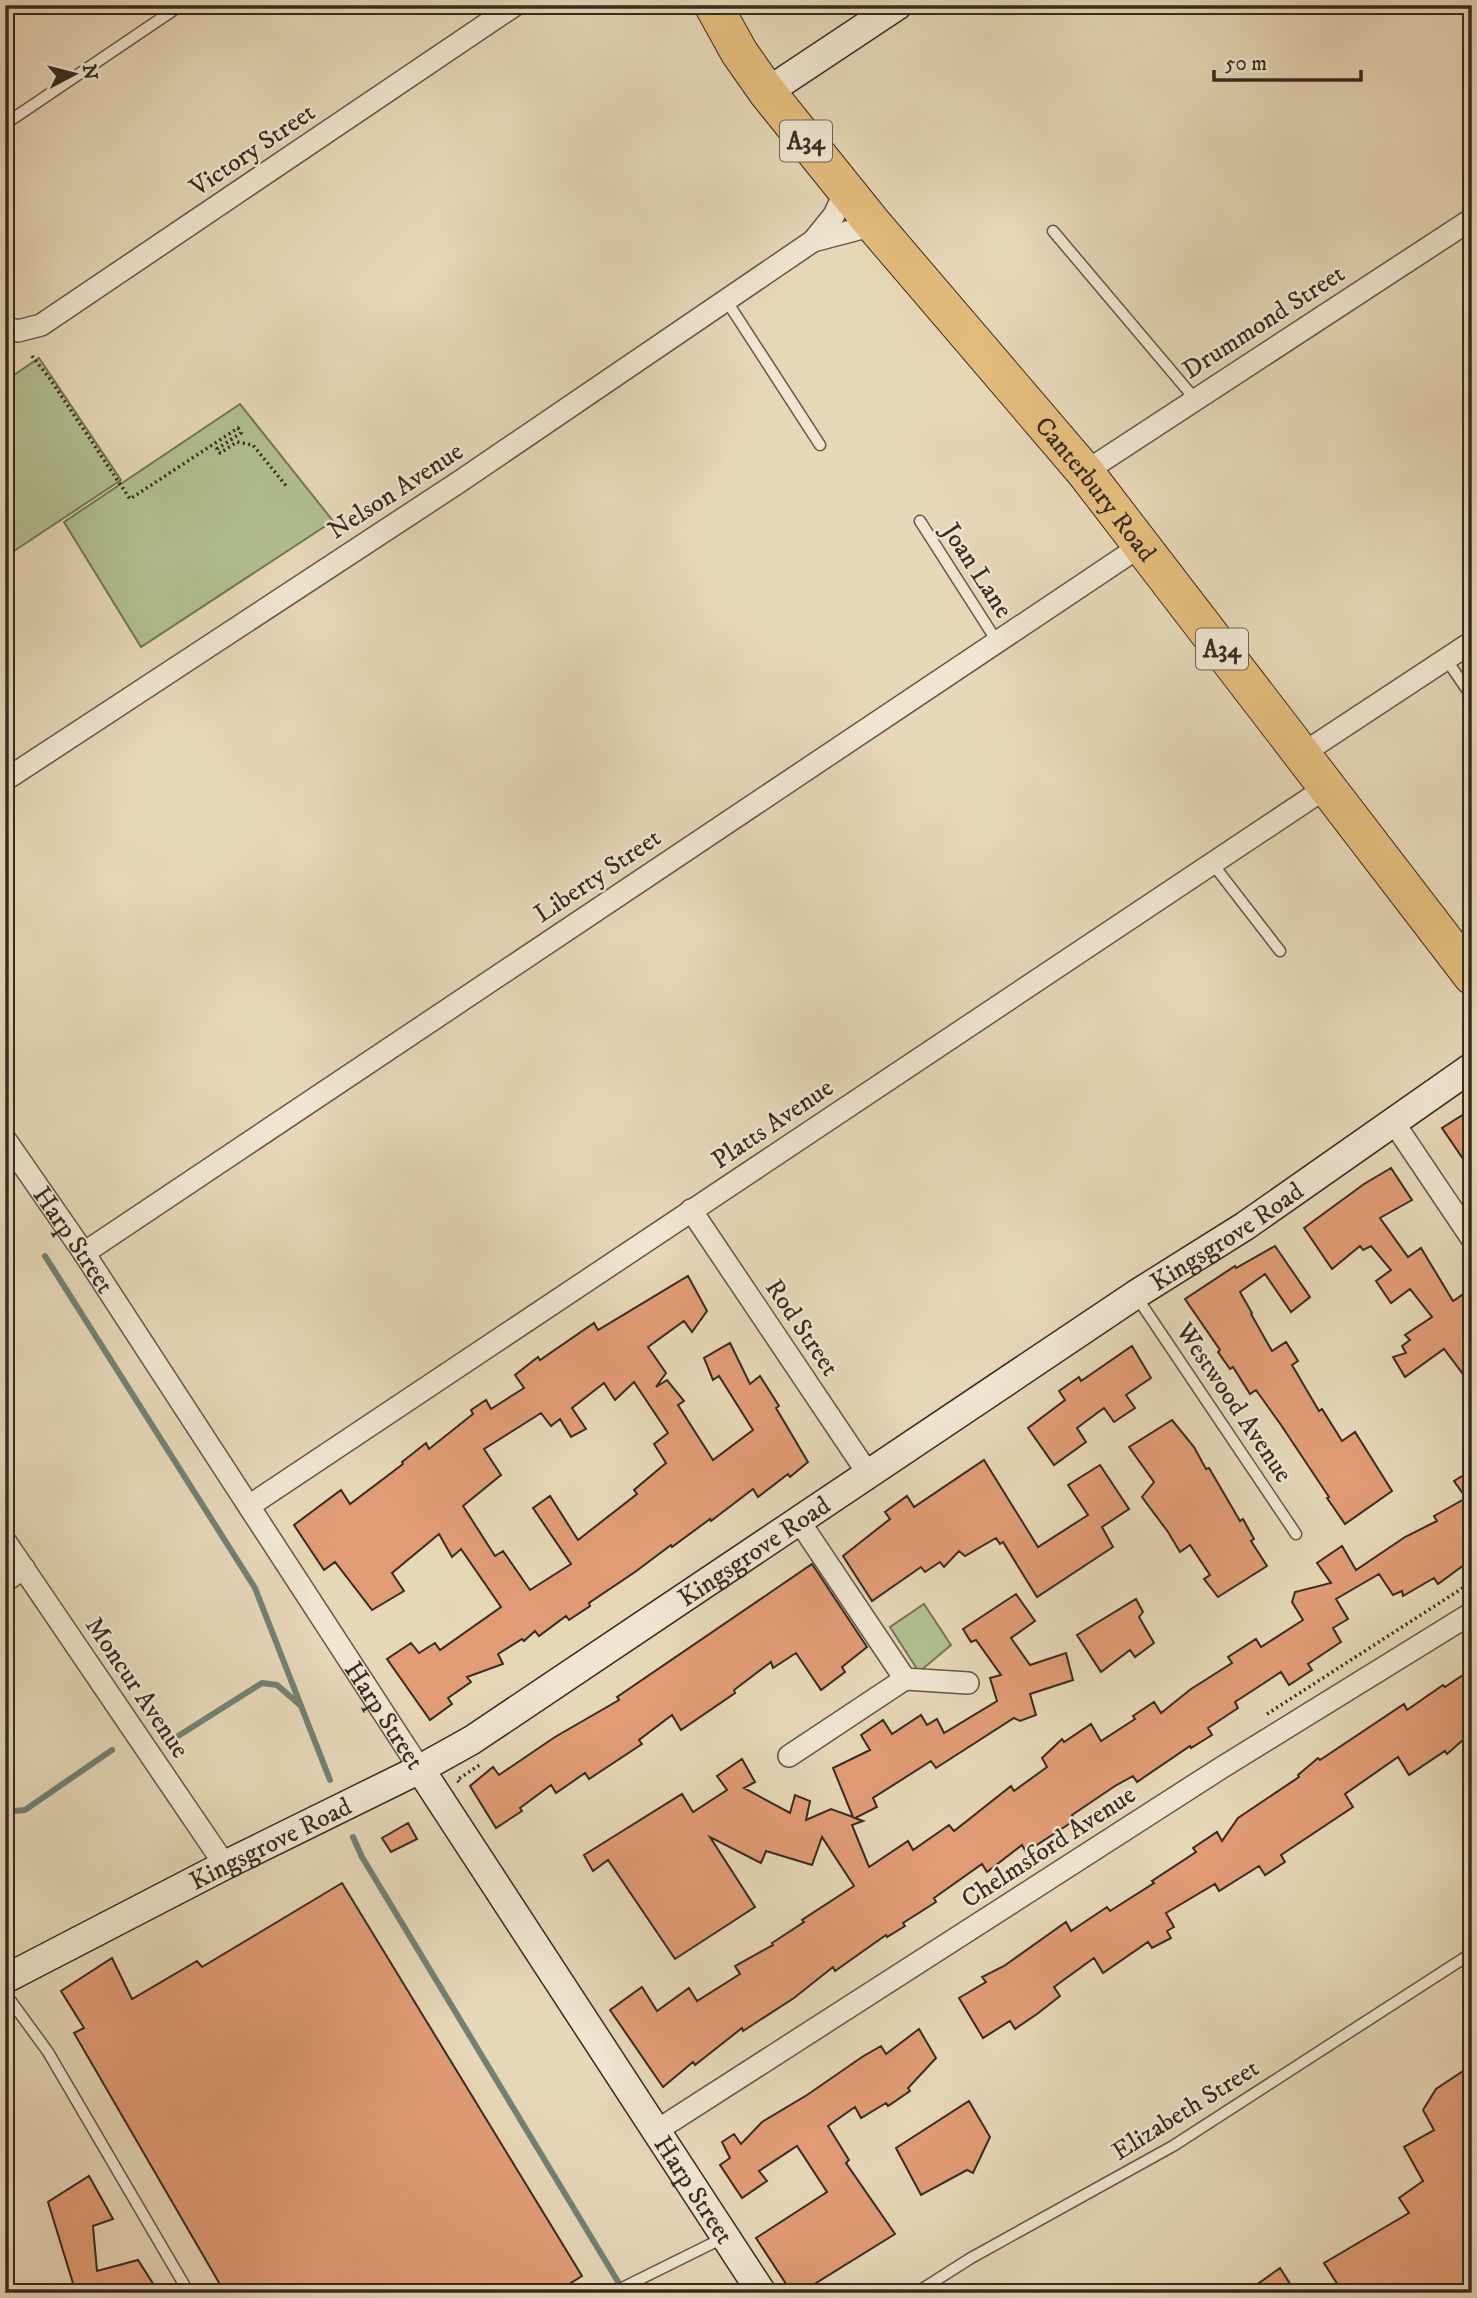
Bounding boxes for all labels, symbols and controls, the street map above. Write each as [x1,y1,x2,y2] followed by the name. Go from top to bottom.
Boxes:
[38,38,108,108] north arrow
[1214,38,1362,82] scale bar
[1225,51,1267,77] text: 50 m
[77,63,102,82] text: N
[183,96,322,205] street label: Victory Street
[780,120,832,162] road number: A34
[1176,258,1351,387] street label: Drummond Street
[1027,410,1163,569] street label: Canterbury Road
[322,435,470,547] street label: Nelson Avenue
[933,515,1020,625] street label: Joan Lane
[1196,628,1248,670] road number: A34
[528,822,668,931] street label: Liberty Street
[706,1071,840,1177] street label: Platts Avenue
[1144,1175,1310,1299] street label: Kingsgrove Road
[25,1180,121,1300] street label: Harp Street
[757,1273,846,1383] street label: Rod Street
[1168,1316,1299,1489] street label: Westwood Avenue
[672,1489,837,1615] street label: Kingsgrove Road
[77,1611,196,1765] street label: Moncur Avenue
[336,1655,431,1776] street label: Harp Street
[955,1779,1142,1916] street label: Chelmsford Avenue
[184,1790,357,1898] street label: Kingsgrove Road
[1106,2052,1265,2169] street label: Elizabeth Street
[646,2130,740,2251] street label: Harp Street

